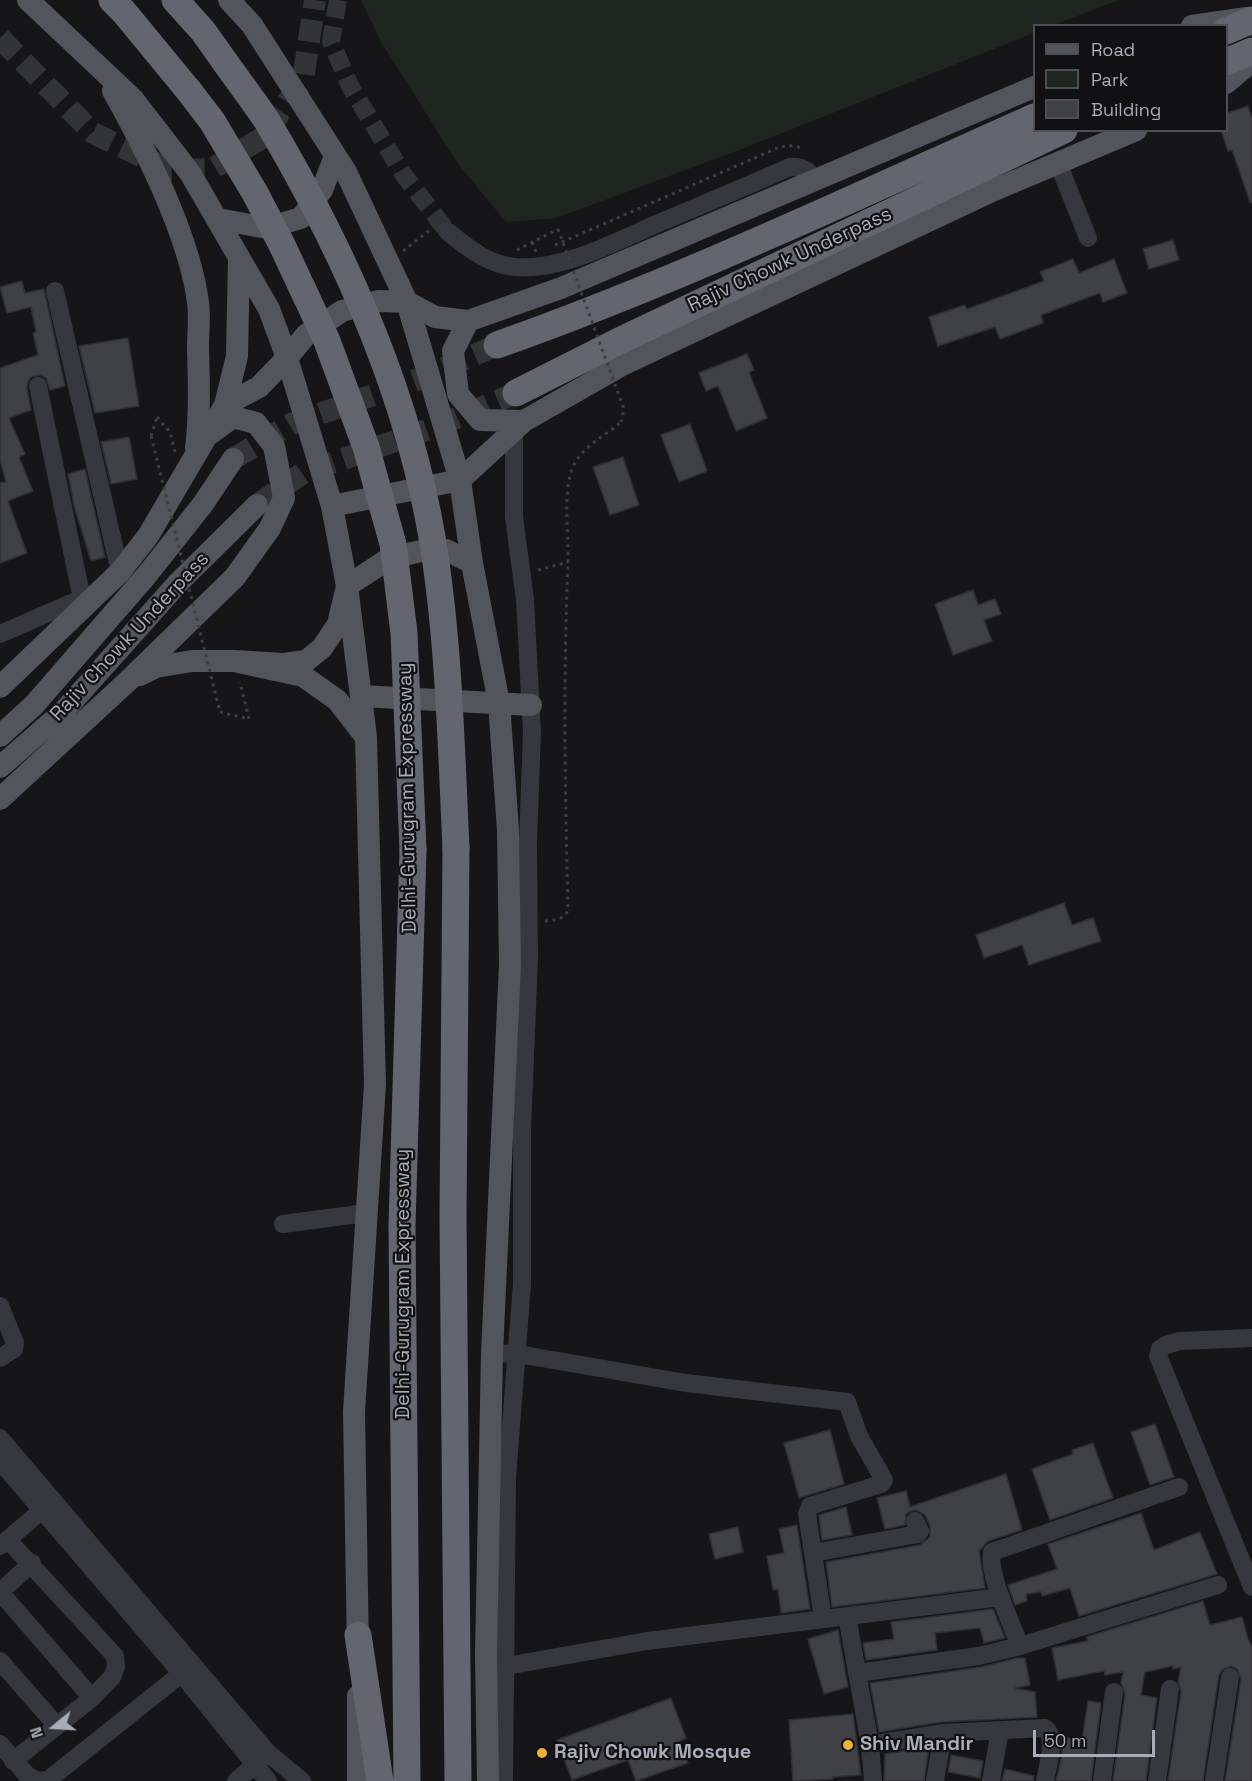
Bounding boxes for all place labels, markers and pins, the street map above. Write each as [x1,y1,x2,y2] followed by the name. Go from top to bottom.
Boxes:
[860,1733,973,1757] place label: Shiv Mandir
[841,1738,855,1752] marker: Shiv Mandir
[554,1741,751,1765] place label: Rajiv Chowk Mosque
[535,1746,549,1760] marker: Rajiv Chowk Mosque

